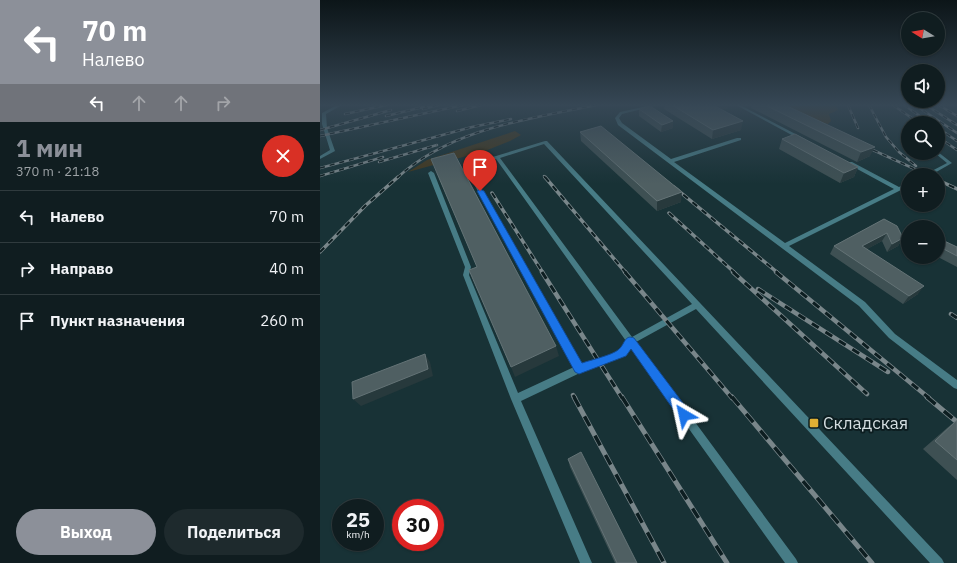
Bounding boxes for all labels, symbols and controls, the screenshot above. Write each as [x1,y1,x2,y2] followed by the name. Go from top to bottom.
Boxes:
[82,12,147,49] text: 70 m
[901,12,945,56] north arrow
[901,12,945,264] map controls
[16,16,68,68] icon: left
[82,48,145,71] text: Налево
[901,64,945,108] button: sound
[86,92,108,114] icon: left
[128,92,150,114] icon: ahead
[170,92,192,114] icon: ahead
[212,92,234,114] icon: right
[901,116,945,160] button: search
[16,132,83,164] text: 1 мин
[262,135,304,177] button: close
[463,150,497,191] pin
[469,156,491,178] icon: arrive
[16,163,99,180] text: 370 m · 21:18
[901,168,945,212] button: +
[16,206,38,228] icon: left
[50,207,104,226] text: Налево
[269,207,304,226] text: 70 m
[901,220,945,264] button: −
[16,258,38,280] icon: right
[50,259,113,278] text: Направо
[269,259,304,278] text: 40 m
[16,310,38,332] icon: arrive
[50,311,185,330] text: Пункт назначения
[260,311,304,330] text: 260 m
[663,394,705,436] position arrow
[823,412,908,434] place label: Складская
[808,417,820,429] marker: Складская
[392,499,444,551] speed limit sign: 30
[346,506,370,533] text: 25
[16,509,156,555] button: Выход
[164,509,304,555] button: Поделиться
[346,528,370,541] text: km/h

